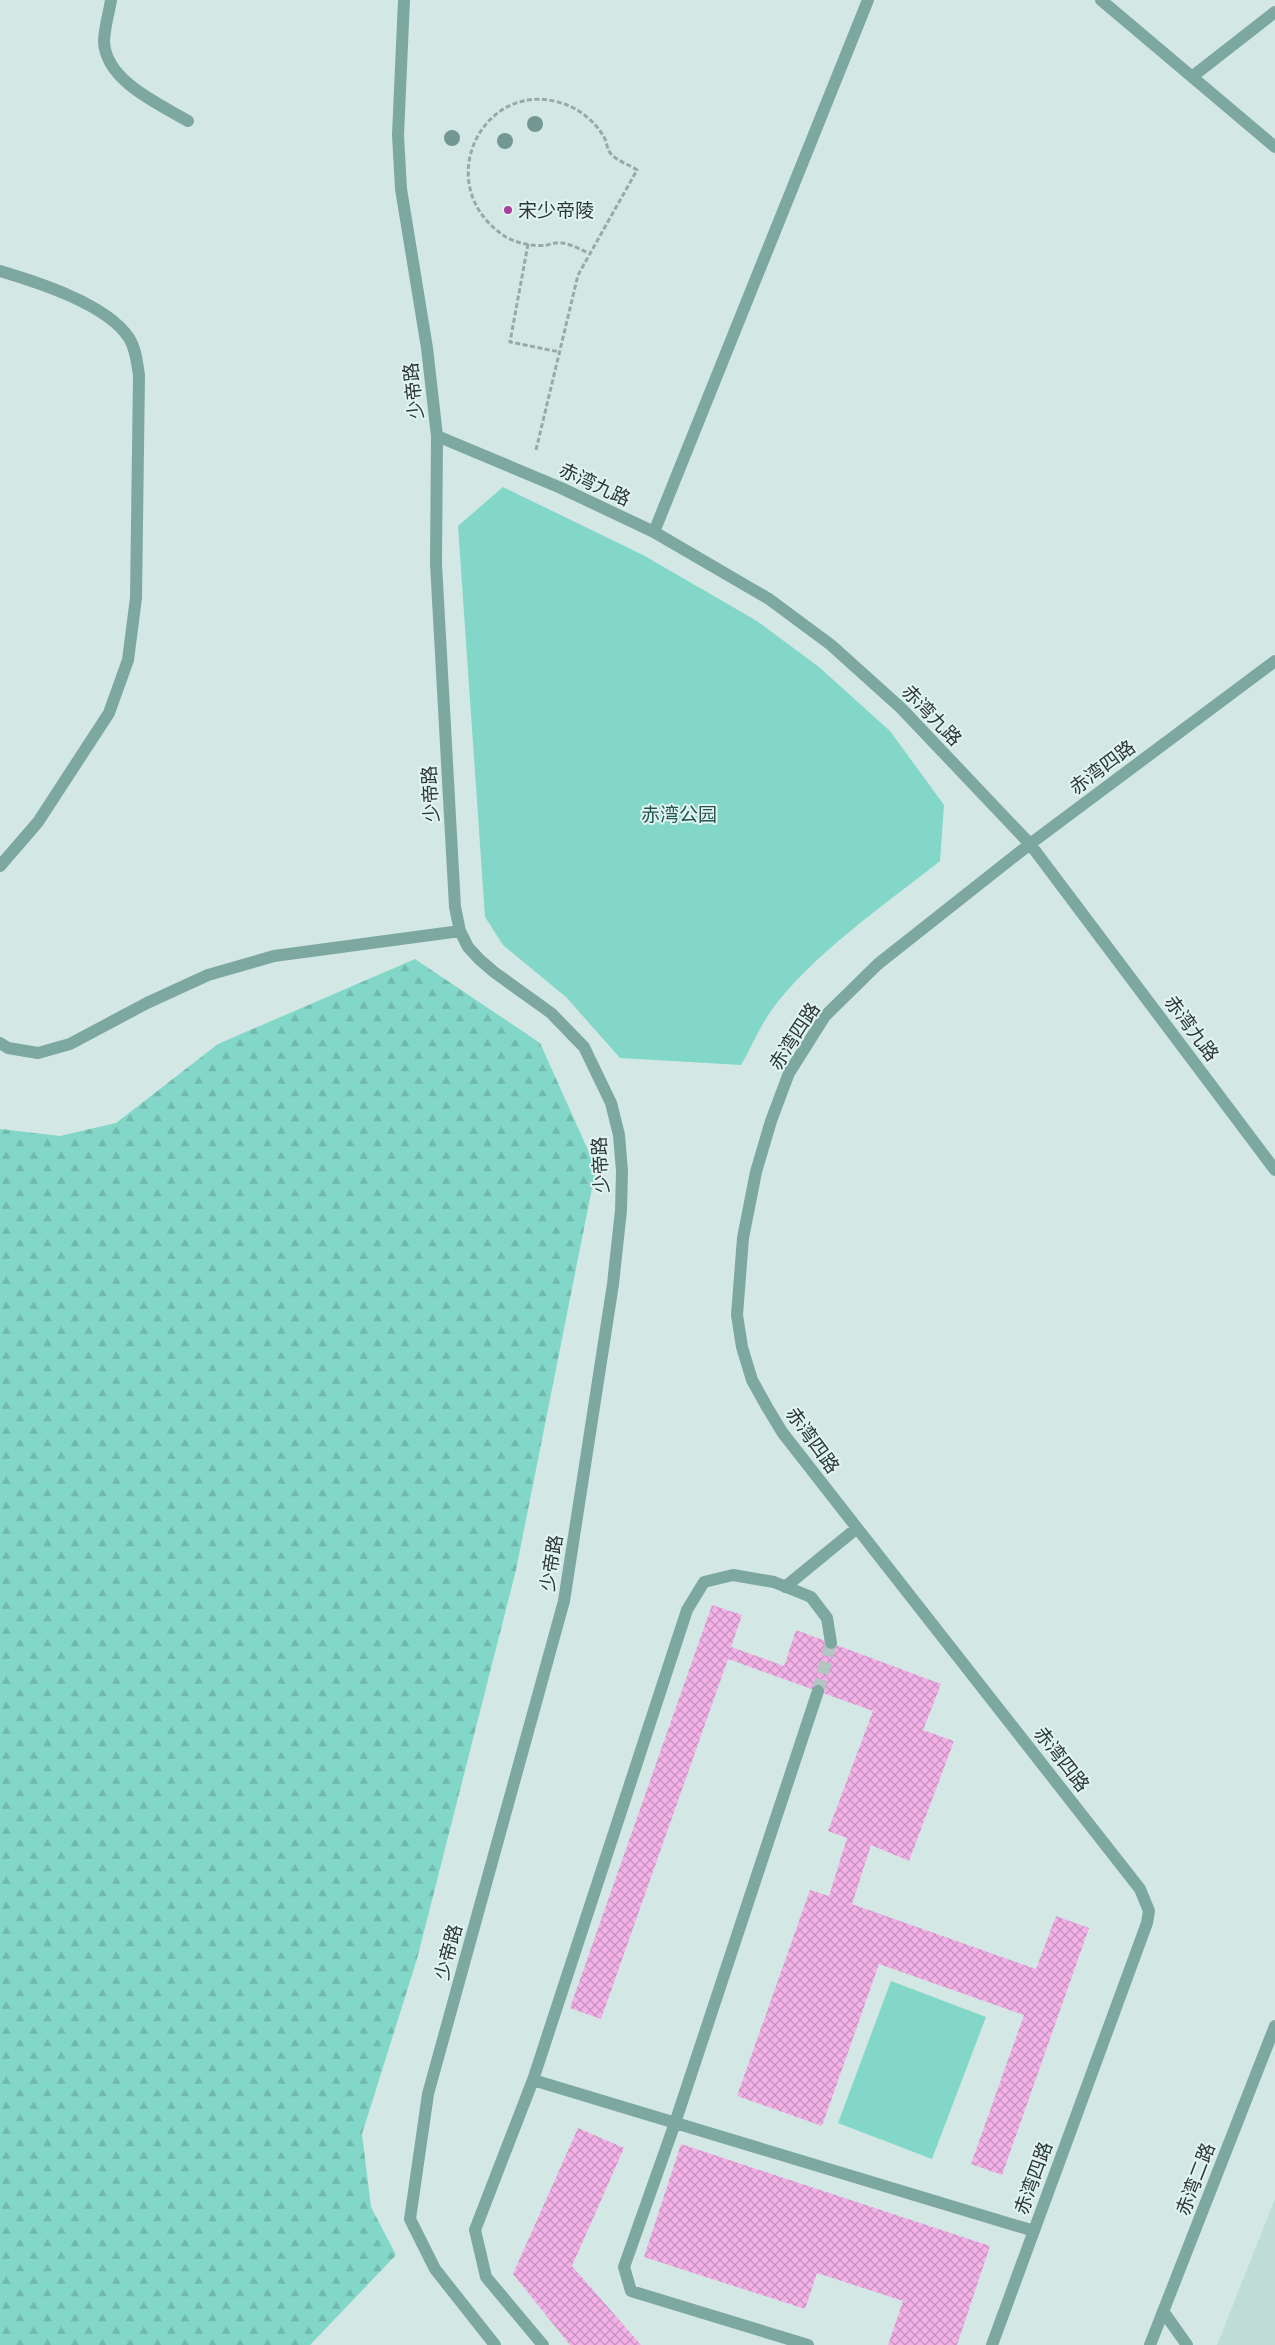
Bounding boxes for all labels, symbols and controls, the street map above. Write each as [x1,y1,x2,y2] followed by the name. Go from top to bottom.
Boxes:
[518,199,594,223] place label: 宋少帝陵
[502,204,514,216] marker: 宋少帝陵
[399,361,429,421] street label: 少帝路
[555,458,634,512] street label: 赤湾九路
[896,680,966,751] street label: 赤湾九路
[1065,735,1140,800] street label: 赤湾四路
[418,765,444,823] street label: 少帝路
[641,803,717,827] park label: 赤湾公园
[1159,991,1224,1066] street label: 赤湾九路
[764,998,826,1075] street label: 赤湾四路
[588,1136,614,1194] street label: 少帝路
[780,1403,844,1478] street label: 赤湾四路
[536,1533,568,1593] street label: 少帝路
[1028,1722,1094,1797] street label: 赤湾四路
[430,1922,468,1983] street label: 少帝路
[1010,2139,1058,2218] street label: 赤湾四路
[1171,2140,1221,2219] street label: 赤湾二路

